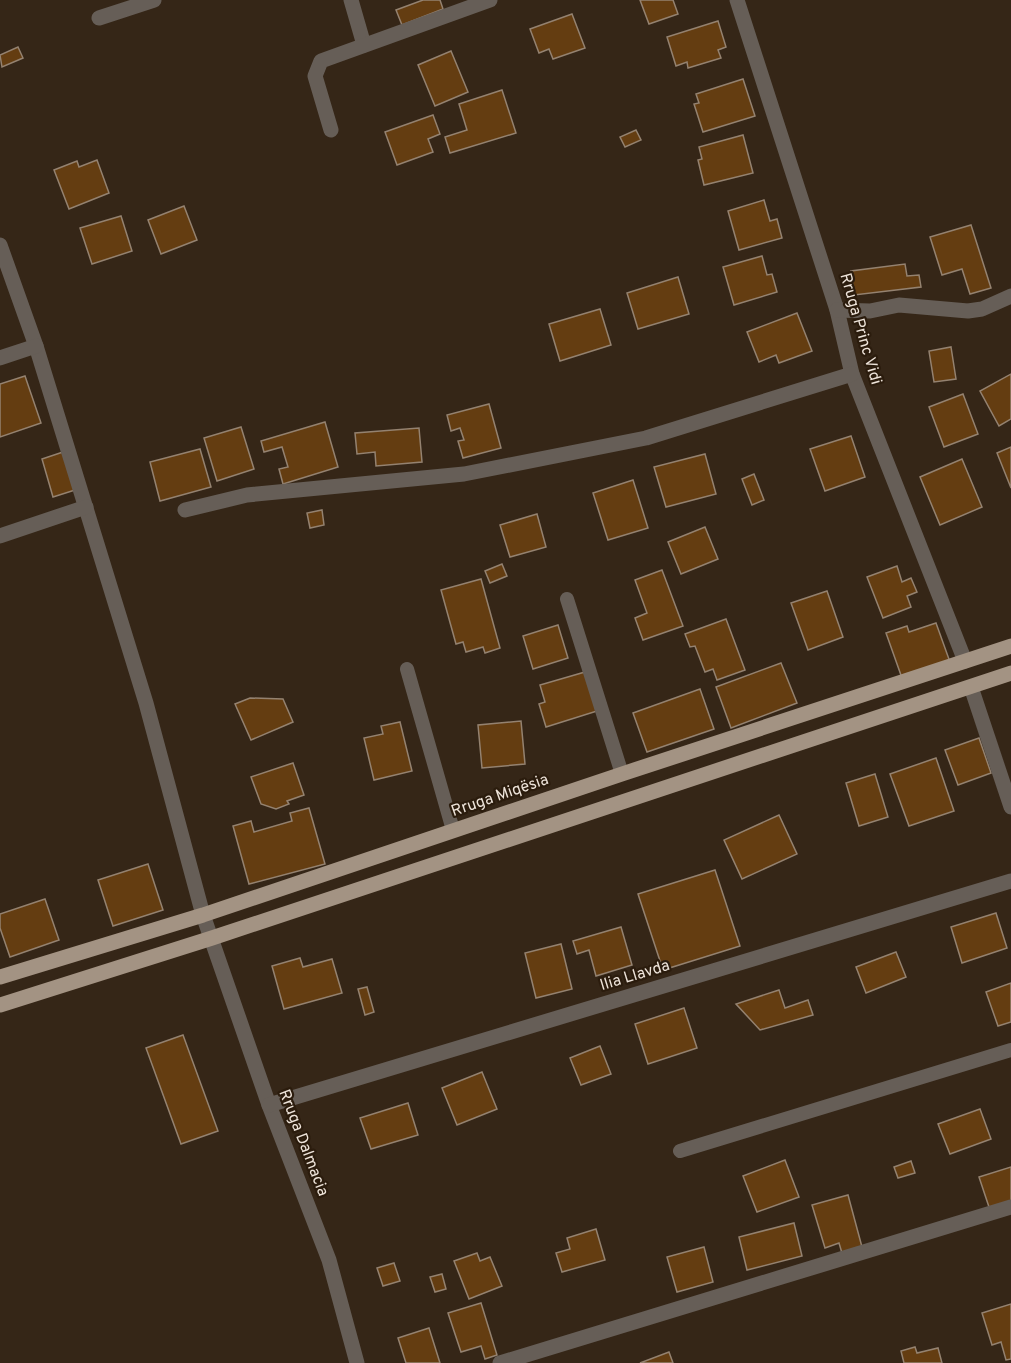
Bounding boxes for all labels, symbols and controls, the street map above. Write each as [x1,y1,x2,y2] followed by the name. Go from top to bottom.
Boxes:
[835,271,885,387] street label: Rruga Princ Vidi
[449,770,551,822] street label: Rruga Miqësia
[598,956,672,996] street label: Ilia Llavda
[273,1087,333,1199] street label: Rruga Dalmacia

